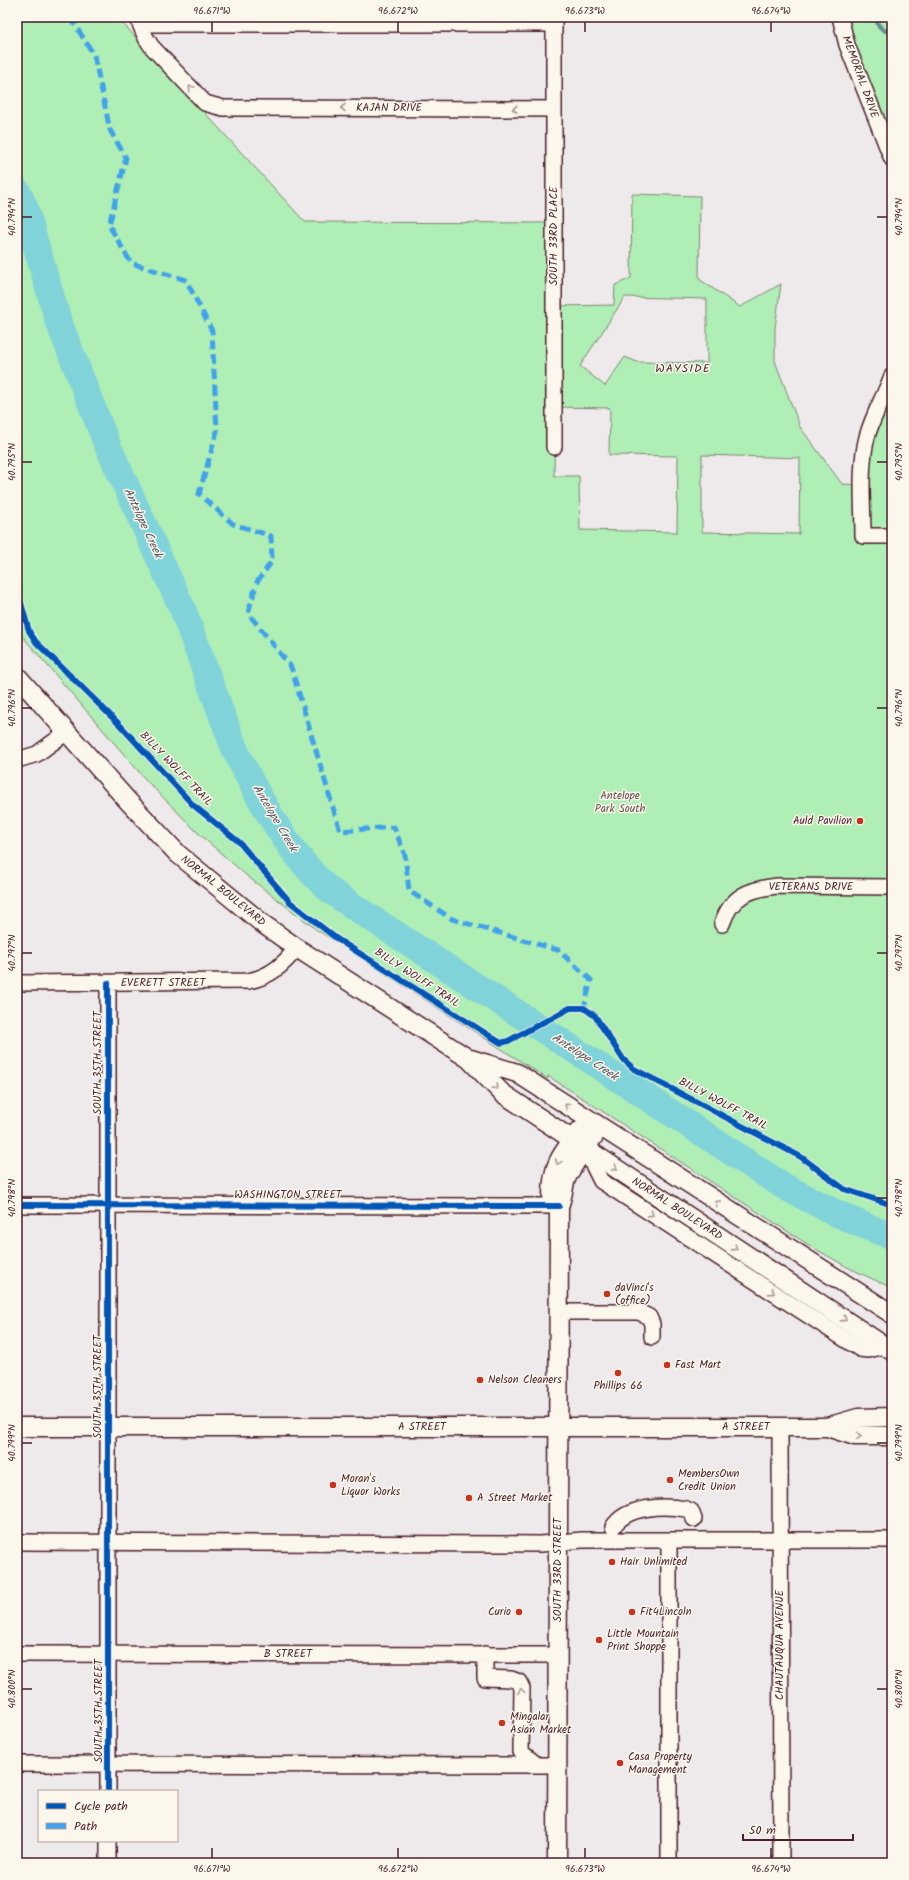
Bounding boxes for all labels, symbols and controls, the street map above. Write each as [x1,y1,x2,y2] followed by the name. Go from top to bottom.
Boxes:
[193,3,231,19] text: 96.671°W
[378,3,418,19] text: 96.672°W
[565,3,605,19] text: 96.673°W
[751,3,791,19] text: 96.674°W
[837,33,883,121] street label: MEMORIAL DRIVE
[189,85,196,93] one-way arrow
[356,99,423,117] street label: KAJAN DRIVE
[340,104,346,112] one-way arrow
[512,105,518,113] one-way arrow
[545,186,563,286] street label: SOUTH 33RD PLACE
[4,198,20,236] text: 40.794°N
[891,198,907,236] text: 40.794°N
[655,359,711,378] district label: WAYSIDE
[4,443,20,481] text: 40.795°N
[891,443,907,481] text: 40.795°N
[118,485,169,563] water label: Antelope Creek
[4,689,20,727] text: 40.796°N
[891,689,907,727] text: 40.796°N
[135,727,217,811] street label: BILLY WOLFF TRAIL
[247,781,304,857] water label: Antelope Creek
[595,787,645,818] park label: Antelope Park South
[793,812,852,830] place label: Auld Pavilion
[855,816,865,826] marker: Auld Pavilion
[176,851,270,931] street label: NORMAL BOULEVARD
[769,878,854,896] street label: VETERANS DRIVE
[4,934,20,972] text: 40.797°N
[891,934,907,972] text: 40.797°N
[371,944,463,1012] street label: BILLY WOLFF TRAIL
[121,974,206,992] street label: EVERETT STREET
[89,1010,107,1115] street label: SOUTH 35TH STREET
[548,1028,624,1087] water label: Antelope Creek
[675,1073,771,1135] street label: BILLY WOLFF TRAIL
[492,1082,499,1090] one-way arrow
[564,1103,571,1110] one-way arrow
[554,1159,562,1166] one-way arrow
[611,1164,618,1171] one-way arrow
[628,1173,726,1245] street label: NORMAL BOULEVARD
[4,1179,20,1217] text: 40.798°N
[891,1179,907,1217] text: 40.798°N
[234,1186,343,1204] street label: WASHINGTON STREET
[714,1200,721,1207] one-way arrow
[647,1209,654,1216] one-way arrow
[731,1243,738,1250] one-way arrow
[615,1279,654,1310] place label: daVinci's (office)
[767,1287,774,1294] one-way arrow
[602,1289,612,1299] marker: daVinci's (office)
[840,1314,847,1322] one-way arrow
[89,1334,107,1439] street label: SOUTH 35TH STREET
[675,1356,722,1374] place label: Fast Mart
[662,1360,672,1370] marker: Fast Mart
[613,1368,623,1378] marker: Phillips 66
[488,1371,562,1389] place label: Nelson Cleaners
[475,1375,485,1385] marker: Nelson Cleaners
[593,1377,643,1395] place label: Phillips 66
[398,1418,447,1436] street label: A STREET
[722,1418,771,1436] street label: A STREET
[4,1424,20,1462] text: 40.799°N
[891,1424,907,1462] text: 40.799°N
[856,1431,862,1440] one-way arrow
[678,1465,740,1496] place label: MembersOwn Credit Union
[341,1470,401,1501] place label: Moran's Liquor Works
[665,1475,675,1485] marker: MembersOwn Credit Union
[328,1480,338,1490] marker: Moran's Liquor Works
[477,1489,553,1507] place label: A Street Market
[464,1493,474,1503] marker: A Street Market
[549,1517,567,1622] street label: SOUTH 33RD STREET
[620,1553,688,1571] place label: Hair Unlimited
[607,1557,617,1567] marker: Hair Unlimited
[771,1589,789,1700] street label: CHAUTAUQUA AVENUE
[488,1603,511,1621] place label: Curio
[640,1603,692,1621] place label: Fit4Lincoln
[514,1607,524,1617] marker: Curio
[627,1607,637,1617] marker: Fit4Lincoln
[607,1625,679,1656] place label: Little Mountain Print Shoppe
[594,1635,604,1645] marker: Little Mountain Print Shoppe
[264,1645,313,1663] street label: B STREET
[90,1658,108,1763] street label: SOUTH 35TH STREET
[4,1669,20,1709] text: 40.800°N
[891,1669,907,1709] text: 40.800°N
[517,1687,526,1694] one-way arrow
[510,1708,572,1739] place label: Mingalar Asian Market
[497,1718,507,1728] marker: Mingalar Asian Market
[628,1748,693,1779] place label: Casa Property Management
[615,1758,625,1768] marker: Casa Property Management
[38,1790,178,1842] legend
[74,1797,128,1816] text: Cycle path
[743,1816,853,1842] scale bar
[74,1817,97,1836] text: Path
[749,1821,776,1840] text: 50 m
[193,1861,231,1877] text: 96.671°W
[378,1861,418,1877] text: 96.672°W
[565,1861,605,1877] text: 96.673°W
[751,1861,791,1877] text: 96.674°W

